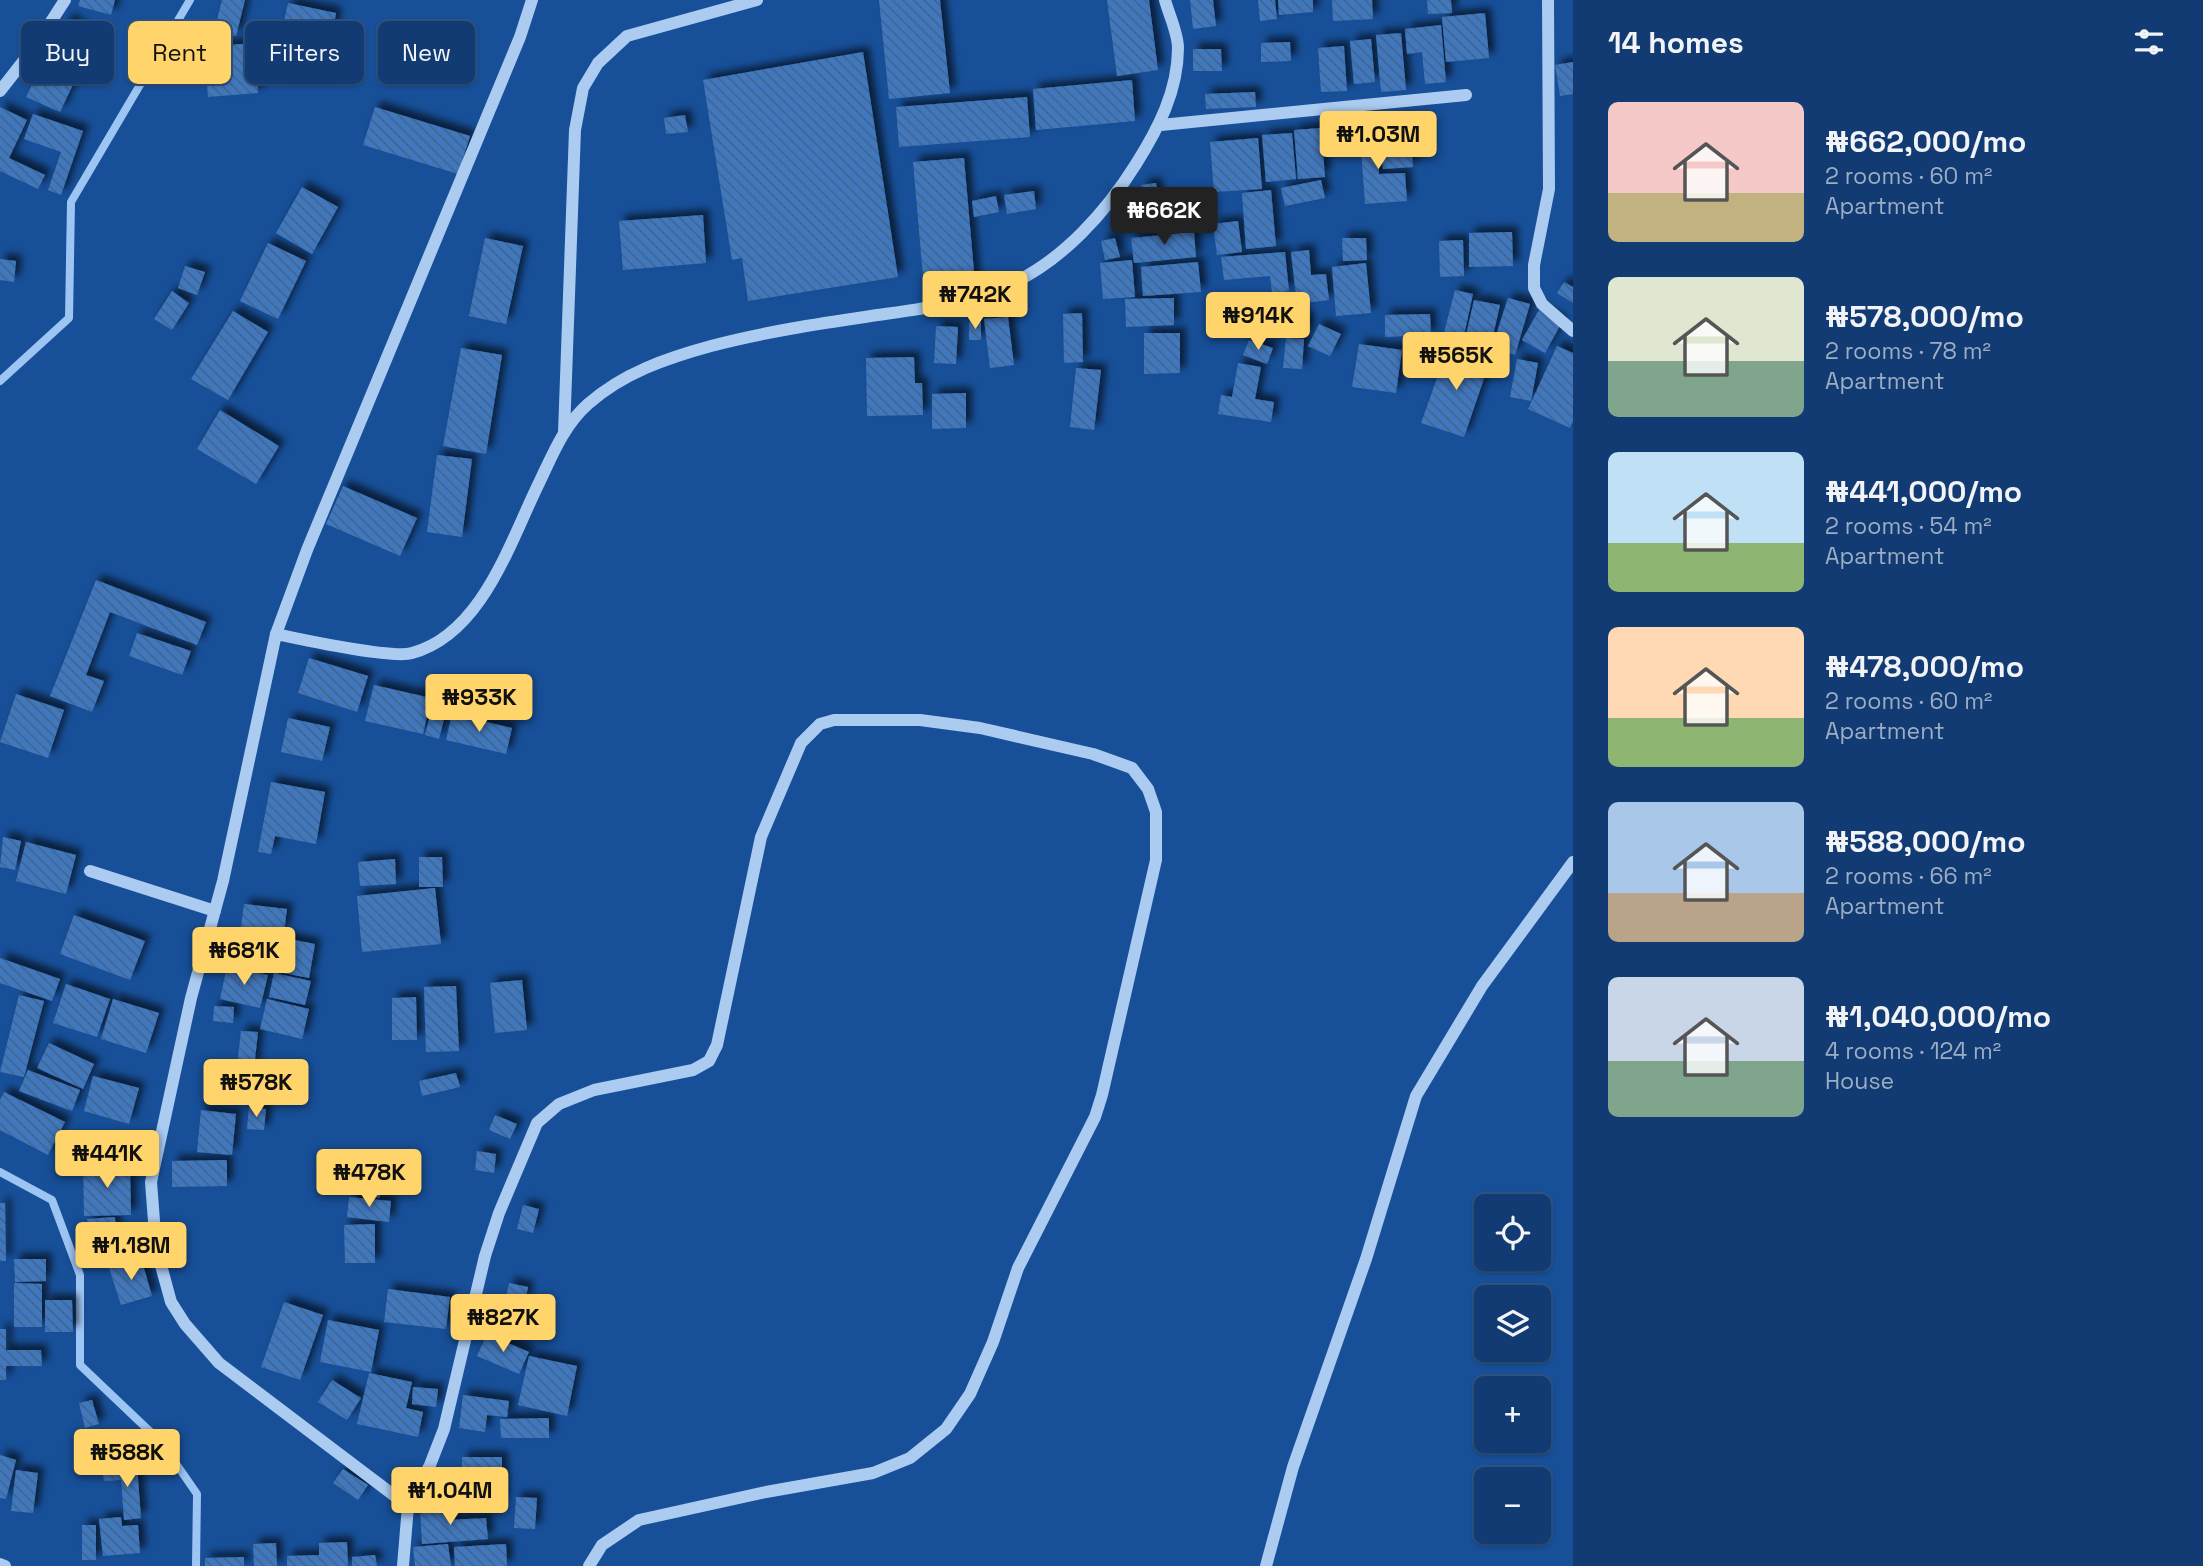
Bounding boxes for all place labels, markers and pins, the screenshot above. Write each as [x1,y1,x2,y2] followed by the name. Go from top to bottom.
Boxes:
[1321,111,1435,171] pin: ₦1.03M
[1115,188,1213,247] pin: ₦662K
[926,272,1024,331] pin: ₦742K
[1209,292,1307,352] pin: ₦914K
[1407,332,1505,392] pin: ₦565K
[430,674,528,734] pin: ₦933K
[195,928,293,987] pin: ₦681K
[207,1060,305,1119] pin: ₦578K
[58,1130,156,1190] pin: ₦441K
[320,1150,418,1209] pin: ₦478K
[74,1222,188,1282] pin: ₦1.18M
[454,1294,552,1354] pin: ₦827K
[78,1430,176,1489] pin: ₦588K
[393,1468,507,1527] pin: ₦1.04M

